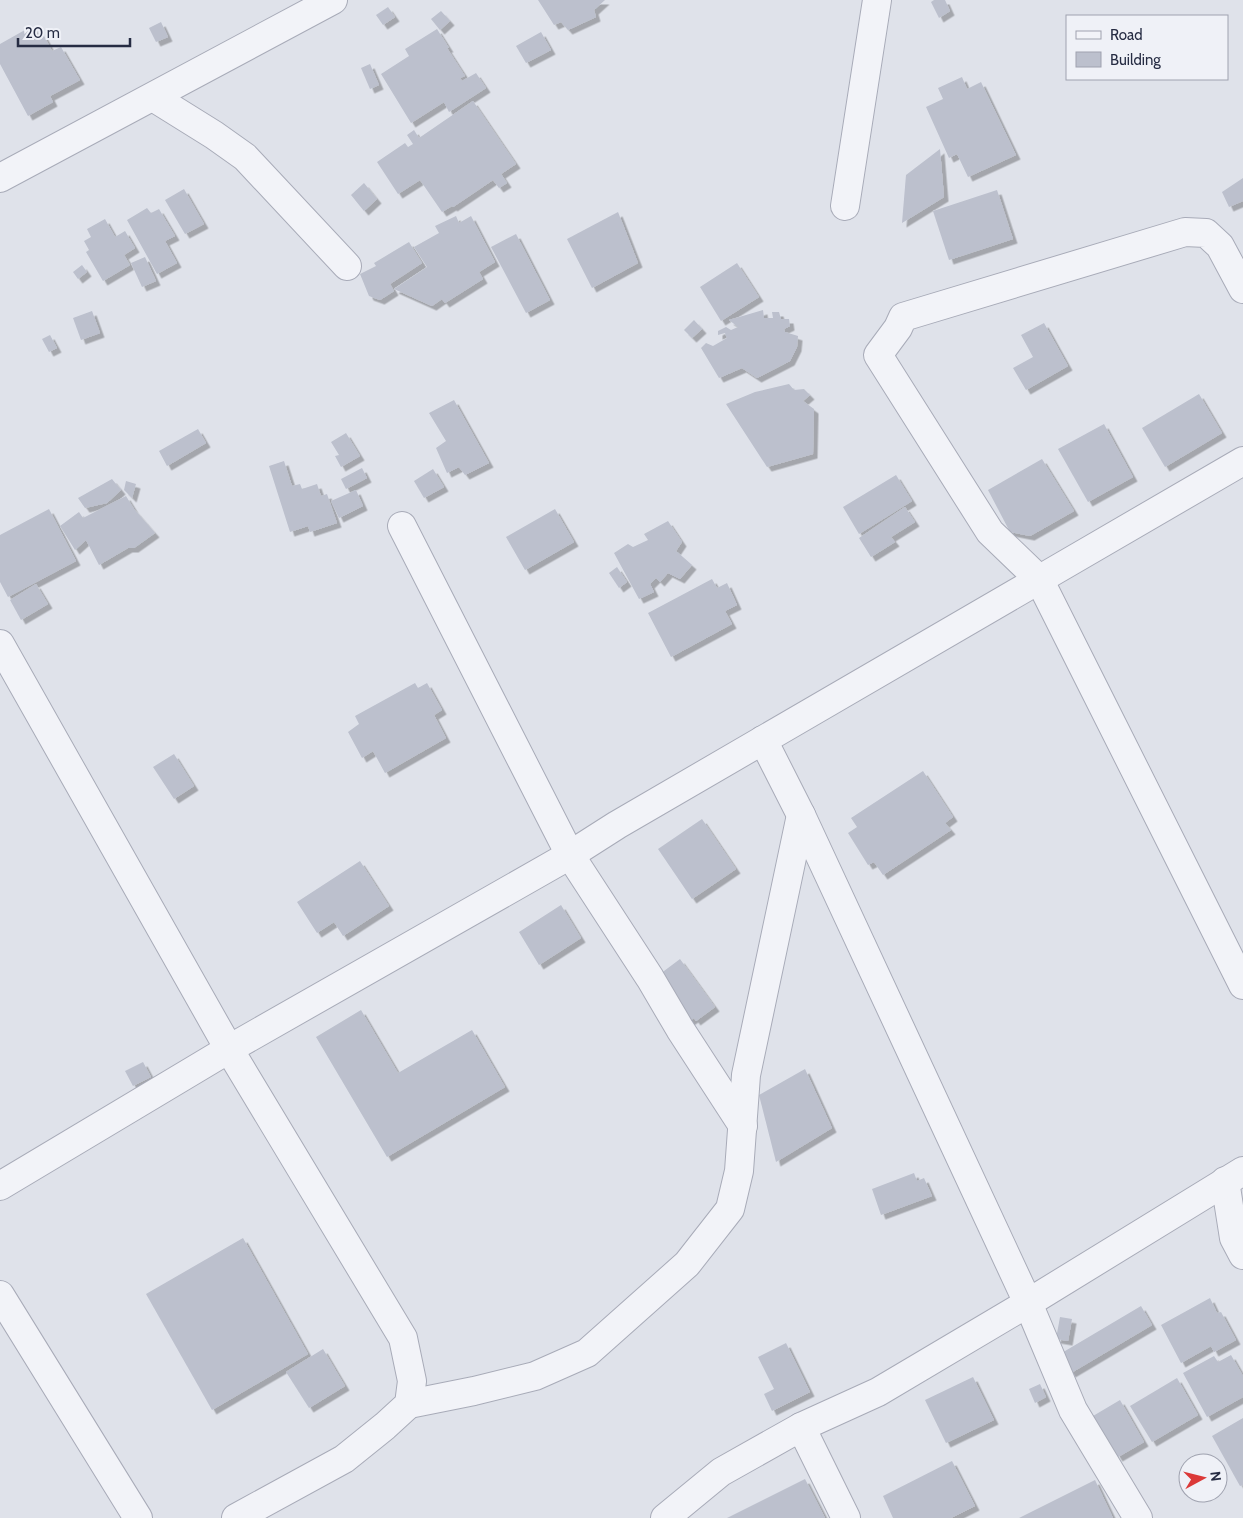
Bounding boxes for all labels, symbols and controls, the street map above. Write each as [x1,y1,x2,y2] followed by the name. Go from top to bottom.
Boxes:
[18,15,130,47] scale bar
[1066,15,1228,80] legend
[25,24,60,42] text: 20 m
[1110,26,1143,44] text: Road
[1110,51,1161,69] text: Building
[1178,1453,1228,1503] north arrow
[1206,1470,1225,1482] text: N

